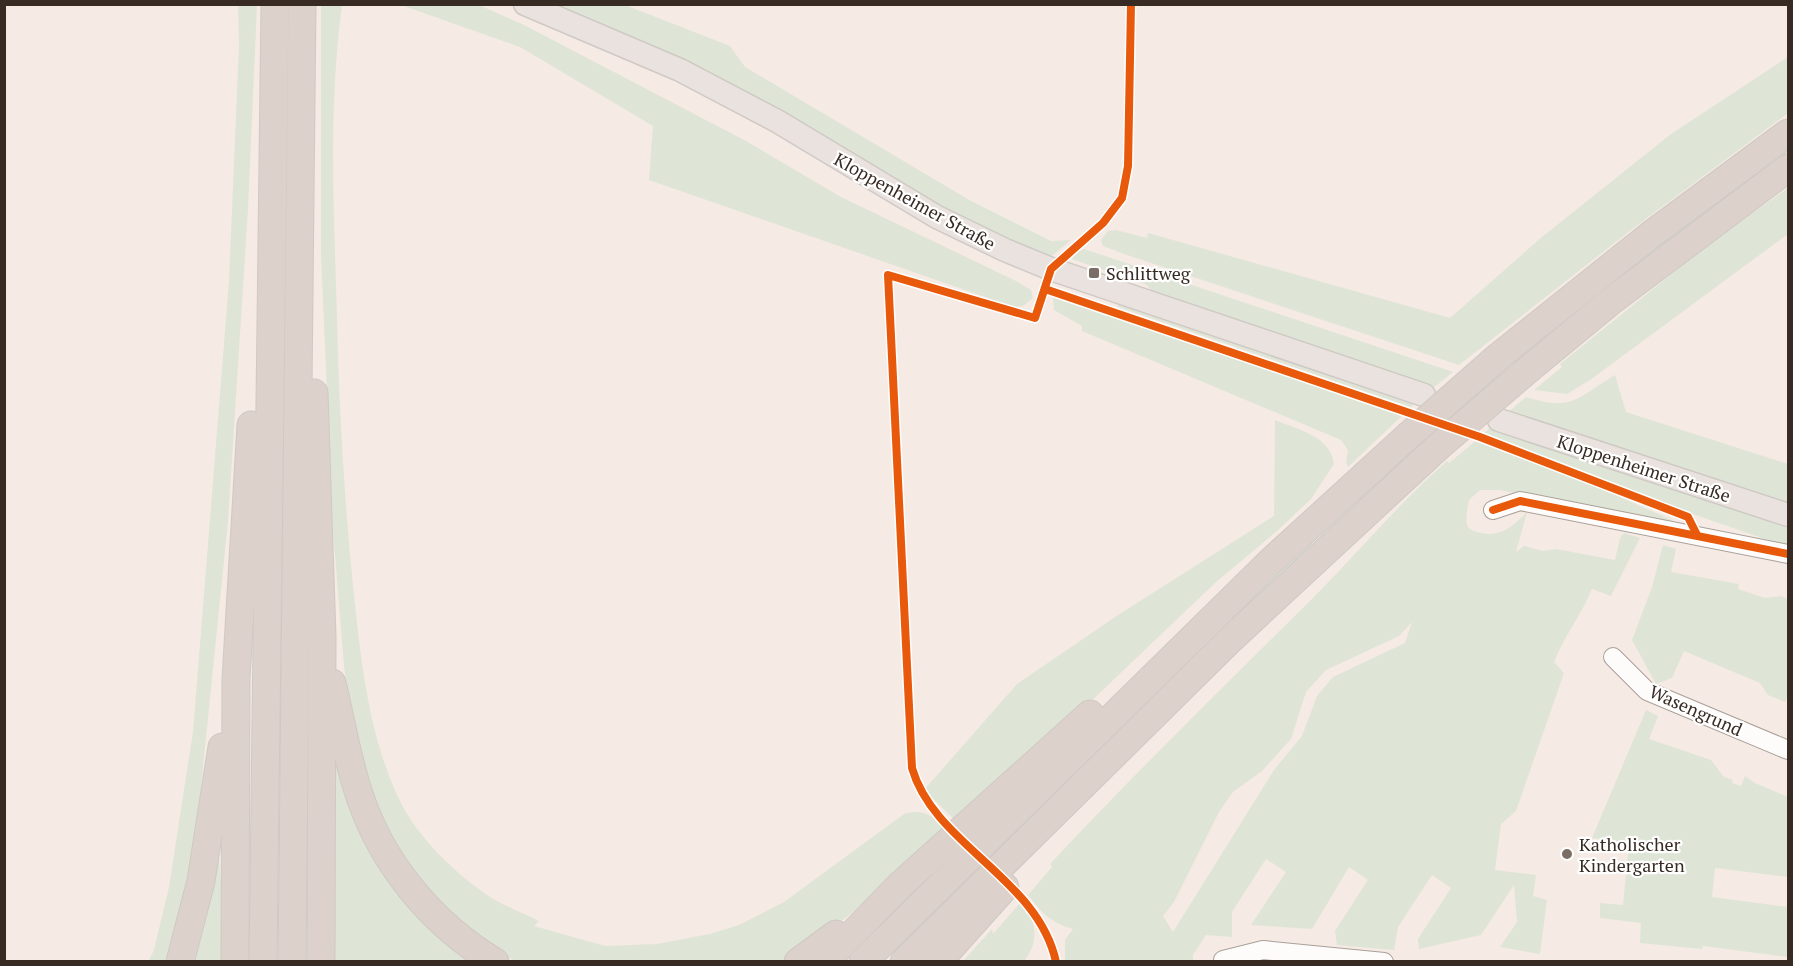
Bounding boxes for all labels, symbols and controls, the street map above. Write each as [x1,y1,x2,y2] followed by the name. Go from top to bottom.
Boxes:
[830,147,1000,255] street label: Kloppenheimer Straße
[1106,261,1191,285] place label: Schlittweg
[1087,266,1101,280] marker: Schlittweg
[1554,429,1734,507] street label: Kloppenheimer Straße
[1646,679,1746,741] street label: Wasengrund
[1579,832,1685,877] place label: Katholischer Kindergarten
[1560,847,1574,861] marker: Katholischer Kindergarten

